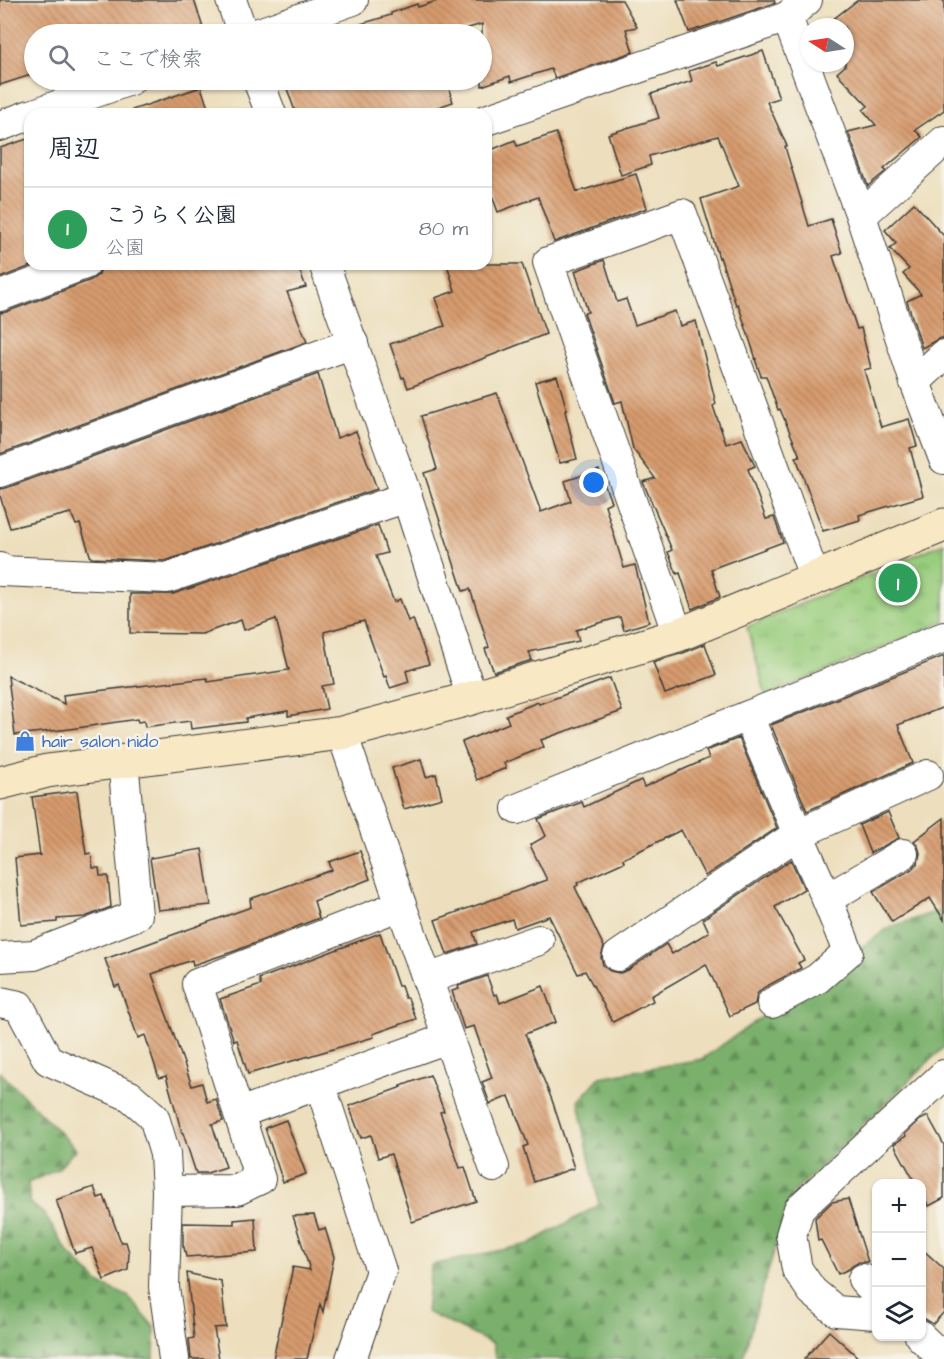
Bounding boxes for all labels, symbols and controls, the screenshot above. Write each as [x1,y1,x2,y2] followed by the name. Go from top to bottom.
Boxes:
[800,18,854,72] north arrow
[24,24,492,90] search box
[45,41,78,74] icon: search
[93,44,203,75] text: ここで検索
[48,131,100,167] text: 周辺
[105,200,237,231] text: こうらく公園
[66,215,69,243] text: 1
[419,215,468,243] text: 80 m
[105,234,145,262] text: 公園
[579,468,608,497] your location
[878,560,918,606] pin: 1
[13,729,37,753] shop icon: hair salon nido
[42,729,158,754] place label: hair salon nido
[872,1179,926,1341] map controls
[872,1179,926,1233] button: +
[872,1233,926,1287] button: −
[872,1287,926,1341] button: layers

